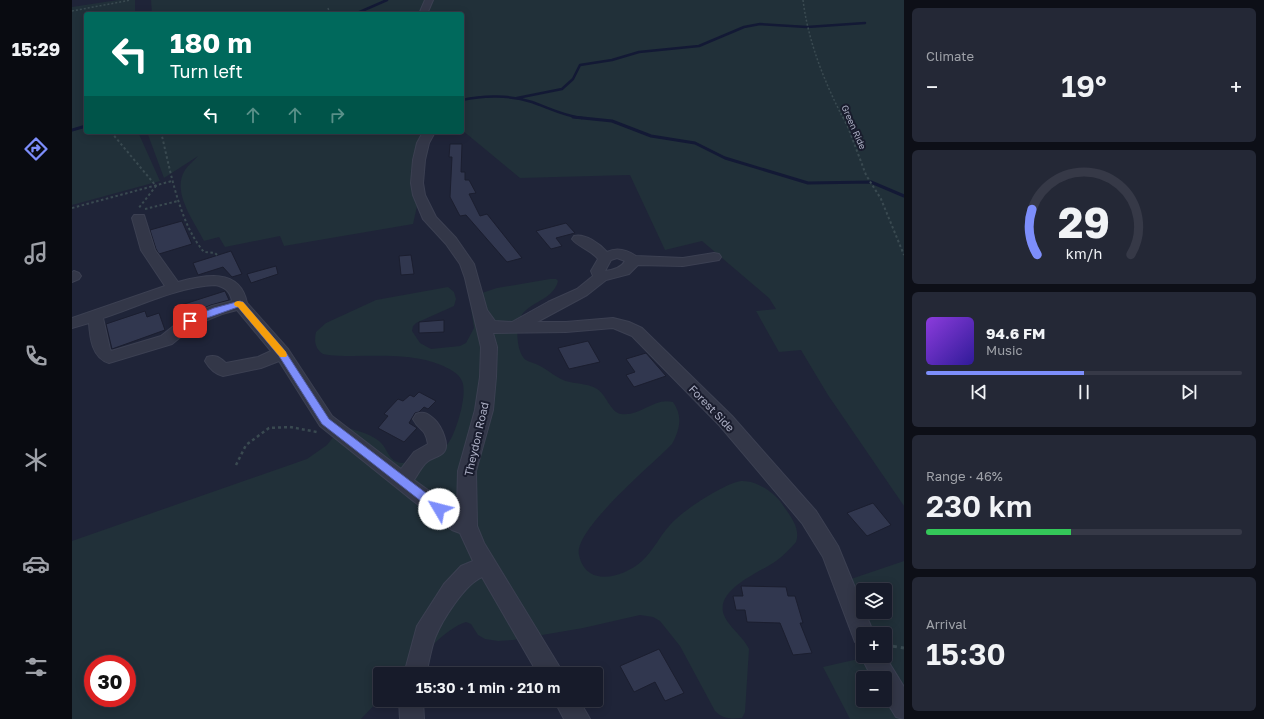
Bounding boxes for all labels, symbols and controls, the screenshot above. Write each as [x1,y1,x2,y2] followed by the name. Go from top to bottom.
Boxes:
[170,26,252,59] text: 180 m
[104,28,156,80] icon: left
[12,38,60,60] text: 15:29
[926,48,974,64] text: Climate
[170,60,243,82] text: Turn left
[1061,68,1107,104] text: 19°
[926,73,938,100] text: −
[1230,73,1242,100] text: +
[839,103,869,151] street label: Green Ride
[200,104,222,126] icon: left
[242,104,264,126] icon: ahead
[284,104,306,126] icon: ahead
[326,104,348,126] icon: right
[22,135,50,163] icon: directions
[1058,197,1110,247] text: 29
[22,239,50,267] icon: music
[1066,245,1102,262] text: km/h
[173,304,207,338] pin
[179,310,201,332] icon: arrive
[986,324,1045,342] text: 94.6 FM
[22,342,50,370] icon: phone
[986,342,1023,358] text: Music
[968,381,990,403] icon: previous
[1073,381,1095,403] icon: pause
[1178,381,1200,403] icon: next
[687,382,737,434] street label: Forest Side
[461,401,491,477] street label: Theydon Road
[22,446,50,474] icon: climate
[926,468,1003,484] text: Range · 46%
[418,488,460,530] position arrow
[926,488,1032,524] text: 230 km
[22,550,50,578] icon: car
[856,583,892,707] map controls
[856,583,892,619] button: layers
[926,616,967,632] text: Arrival
[856,627,892,663] button: +
[926,636,1006,672] text: 15:30
[22,653,50,681] icon: filters
[84,655,136,707] speed limit sign: 30
[856,671,892,707] button: −
[416,678,560,696] text: 15:30 · 1 min · 210 m

